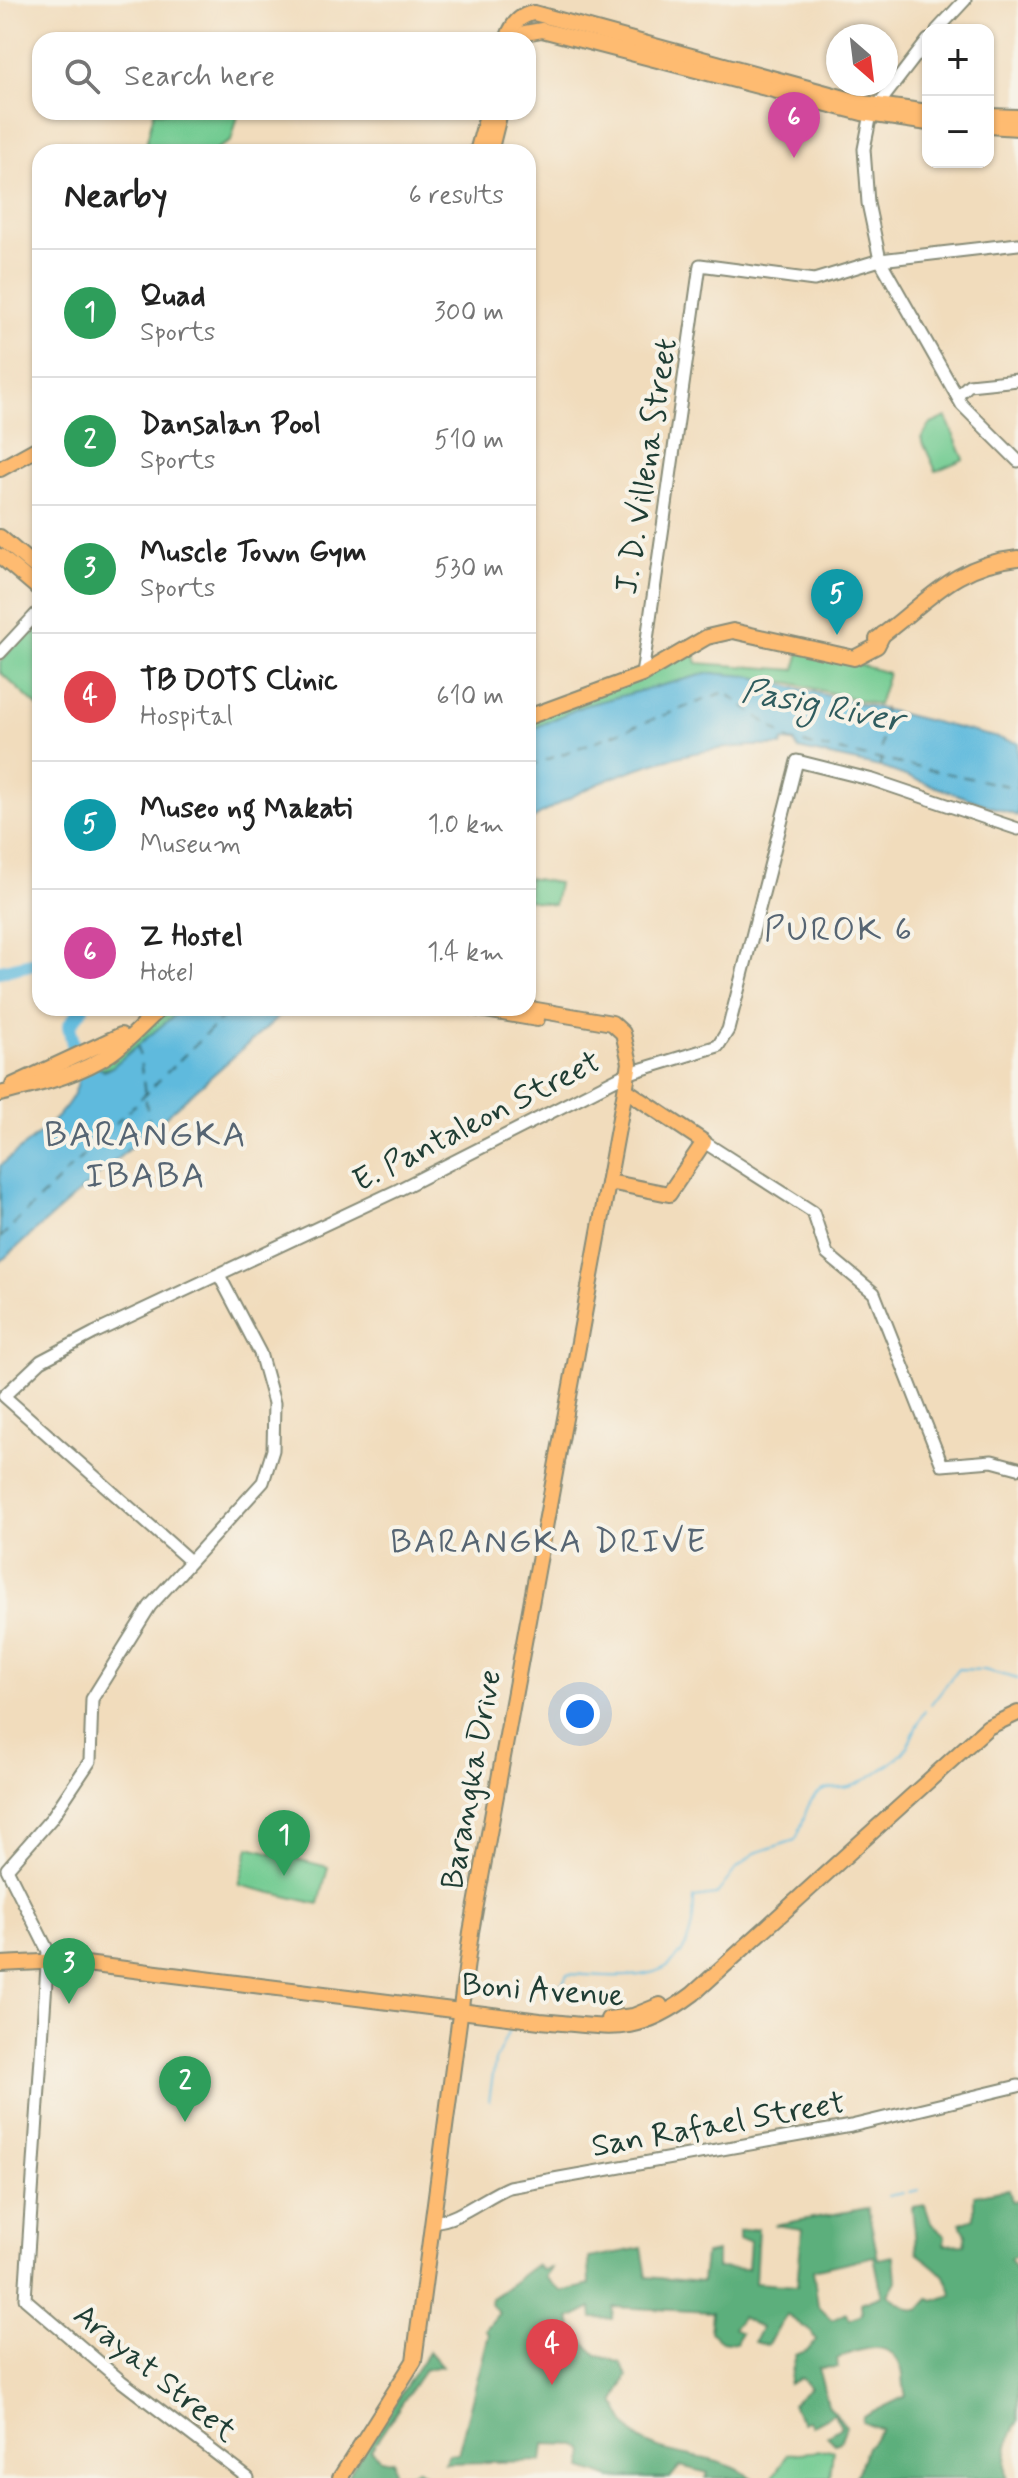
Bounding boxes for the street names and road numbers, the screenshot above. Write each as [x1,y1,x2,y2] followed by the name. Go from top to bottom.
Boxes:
[606,335,688,597] street label: J. D. Villena Street
[346,1041,608,1202] street label: E. Pantaleon Street
[432,1666,512,1892] street label: Barangka Drive
[460,1964,626,2018] street label: Boni Avenue
[588,2082,848,2168] street label: San Rafael Street
[64,2295,245,2453] street label: Arayat Street

